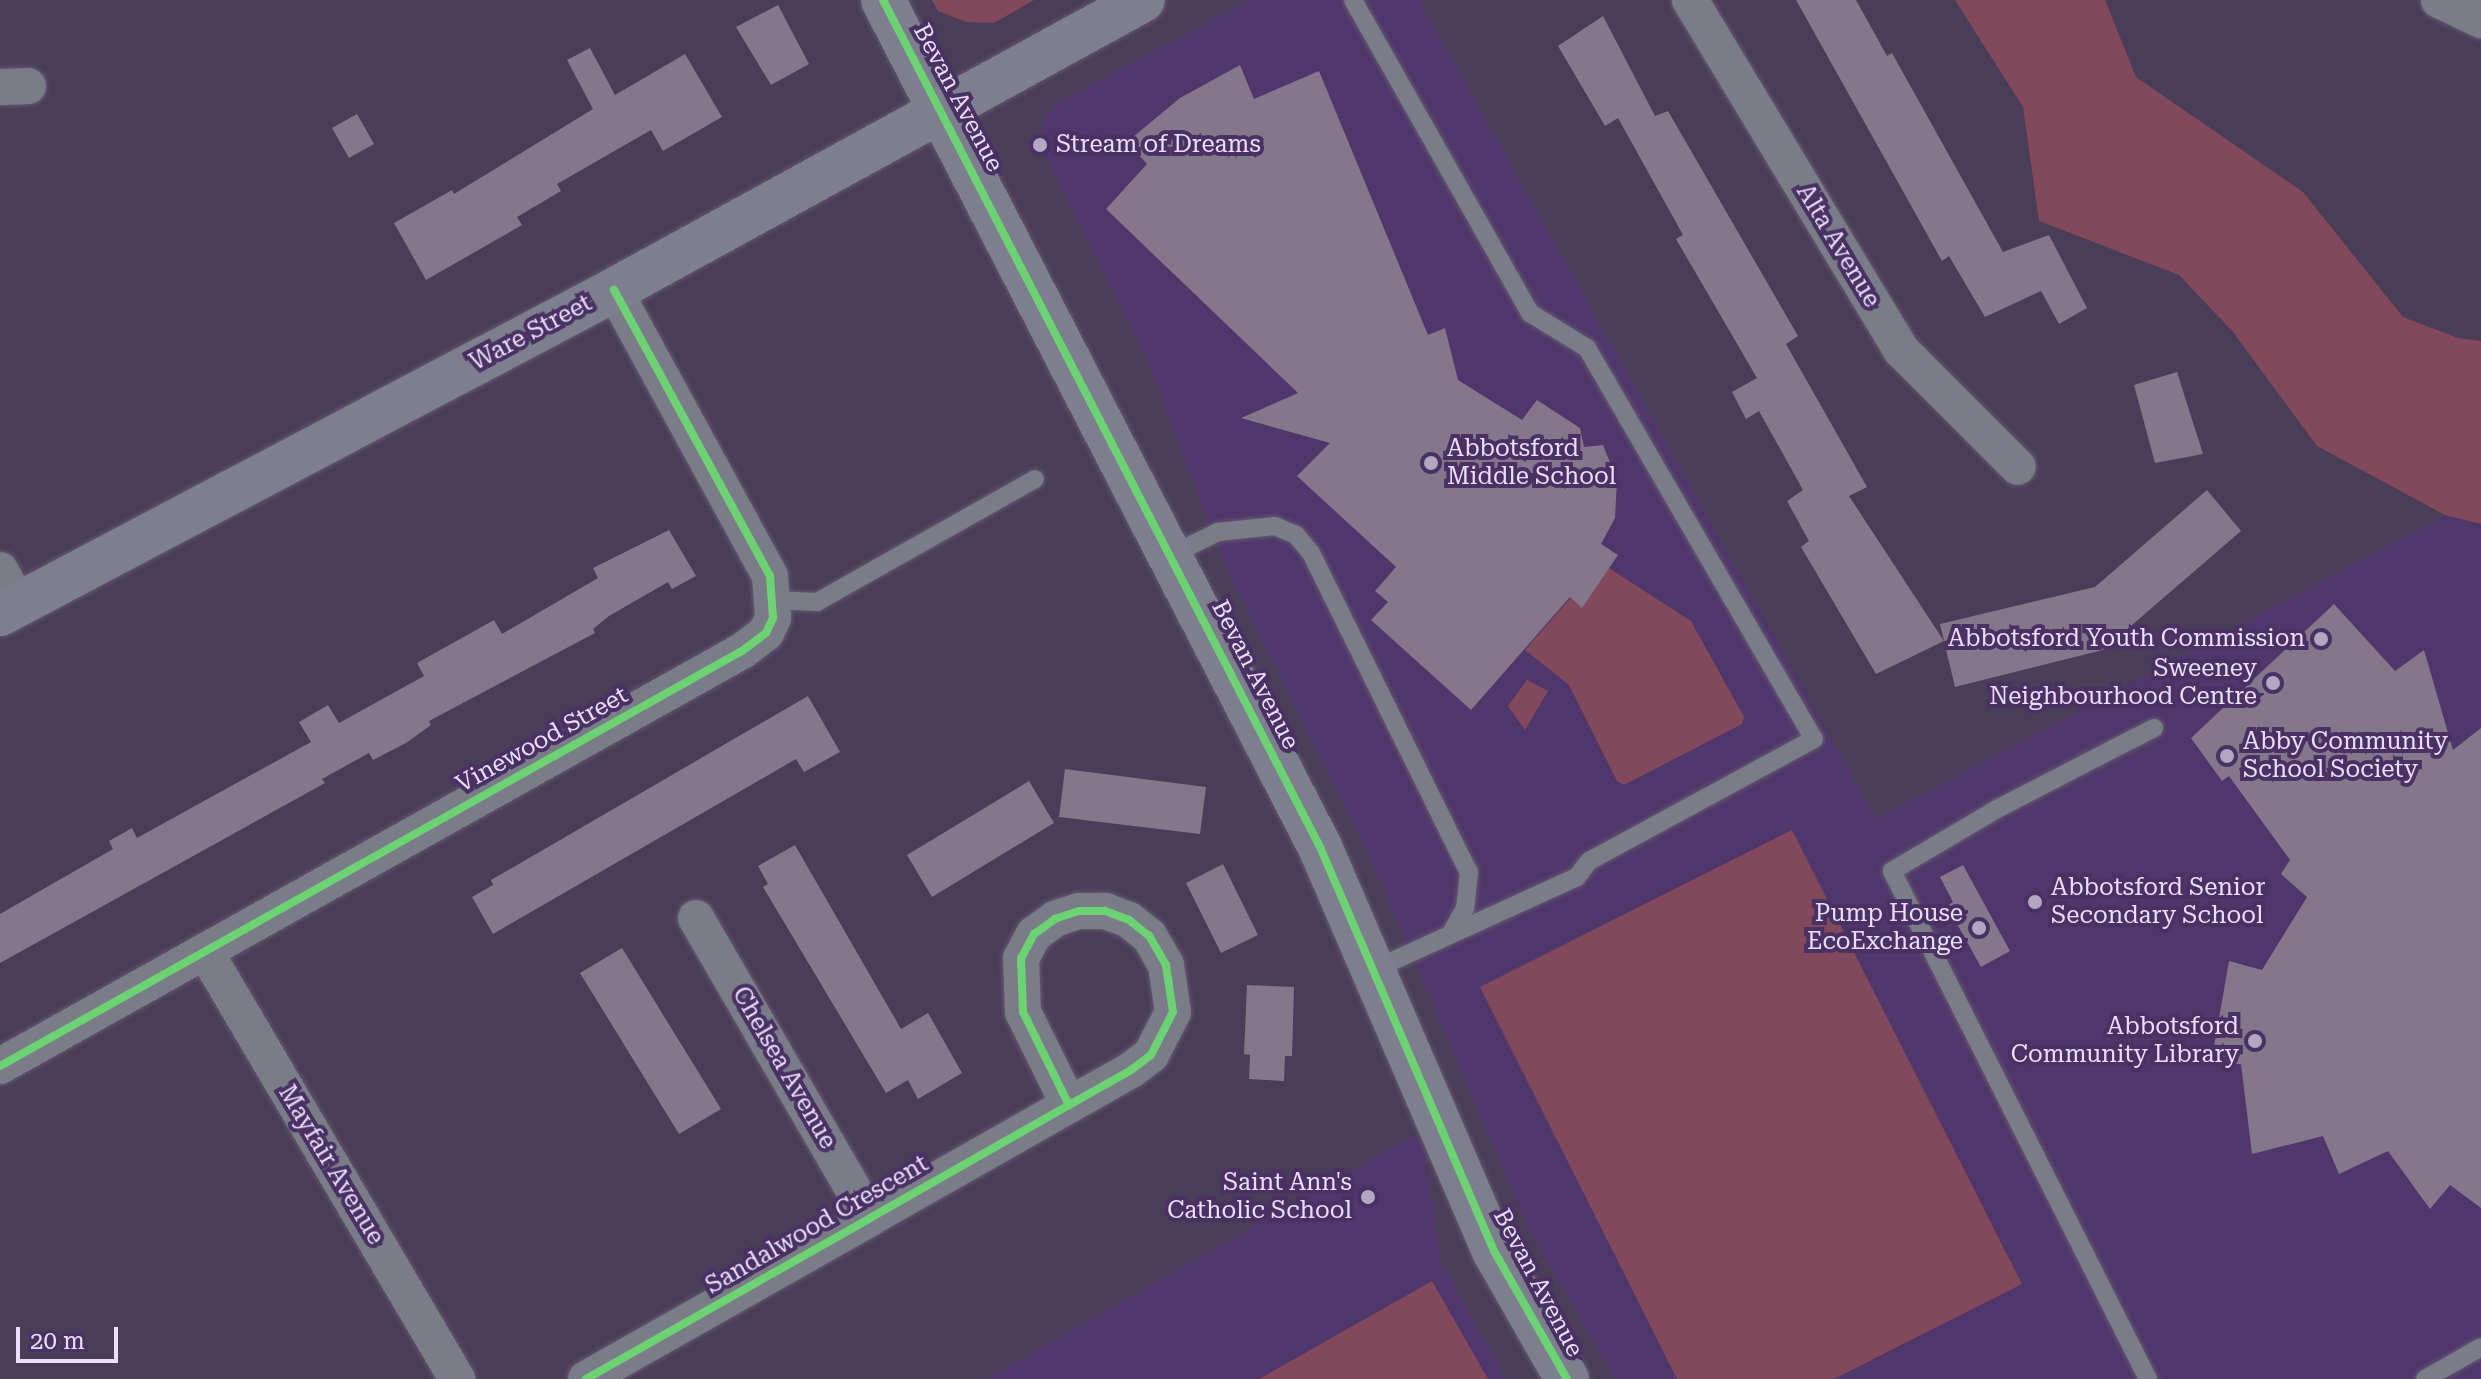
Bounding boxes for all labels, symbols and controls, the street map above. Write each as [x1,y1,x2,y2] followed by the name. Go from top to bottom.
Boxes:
[907,19,1009,177] street label: Bevan Avenue
[1056,131,1261,159] place label: Stream of Dreams
[1031,136,1049,154] marker: Stream of Dreams
[1790,179,1886,313] street label: Alta Avenue
[465,289,597,377] street label: Ware Street
[1447,435,1616,491] place label: Abbotsford Middle School
[1422,454,1440,472] marker: Abbotsford Middle School
[1205,596,1305,754] street label: Bevan Avenue
[1948,625,2305,653] place label: Abbotsford Youth Commission
[2312,630,2330,648] marker: Abbotsford Youth Commission
[1989,655,2257,711] place label: Sweeney Neighbourhood Centre
[2264,674,2282,692] marker: Sweeney Neighbourhood Centre
[451,681,633,799] street label: Vinewood Street
[2243,728,2448,784] place label: Abby Community School Society
[2218,747,2236,765] marker: Abby Community School Society
[2051,874,2265,930] place label: Abbotsford Senior Secondary School
[2026,893,2044,911] marker: Abbotsford Senior Secondary School
[1807,900,1963,956] place label: Pump House EcoExchange
[1970,919,1988,937] marker: Pump House EcoExchange
[726,982,842,1154] street label: Chelsea Avenue
[2011,1013,2239,1069] place label: Abbotsford Community Library
[2246,1032,2264,1050] marker: Abbotsford Community Library
[272,1080,390,1250] street label: Mayfair Avenue
[701,1150,933,1300] street label: Sandalwood Crescent
[1167,1169,1352,1225] place label: Saint Ann's Catholic School
[1359,1188,1377,1206] marker: Saint Ann's Catholic School
[1487,1204,1589,1362] street label: Bevan Avenue
[20,1311,122,1361] scale bar
[30,1327,85,1355] text: 20 m

